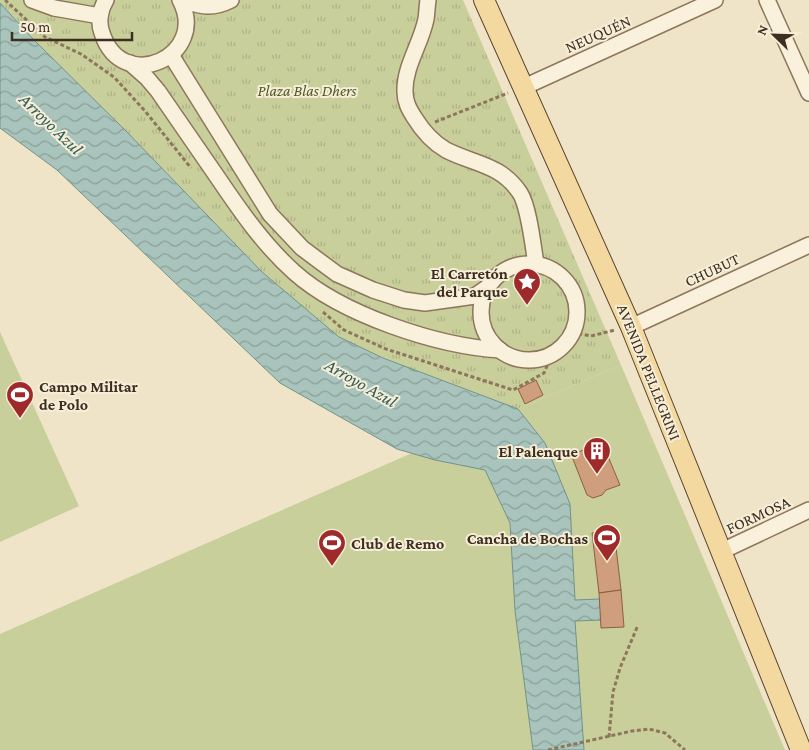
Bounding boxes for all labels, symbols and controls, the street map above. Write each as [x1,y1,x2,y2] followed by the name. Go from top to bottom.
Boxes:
[12,10,132,42] scale bar
[749,10,799,60] north arrow
[563,12,633,56] street label: NEUQUÉN
[20,19,50,35] text: 50 m
[753,22,771,37] text: N
[257,82,357,99] park label: Plaza Blas Dhers
[15,89,87,159] water label: Arroyo Azul
[682,250,742,290] street label: CHUBUT
[431,265,509,300] place label: El Carretón del Parque
[512,267,542,306] place icon: El Carretón del Parque
[614,302,684,443] street label: AVENIDA PELLEGRINI
[321,354,401,412] water label: Arroyo Azul
[39,378,139,413] place label: Campo Militar de Polo
[5,380,35,419] sports icon: Campo Militar de Polo
[582,436,612,475] building icon: El Palenque
[498,443,579,460] place label: El Palenque
[724,493,793,537] street label: FORMOSA
[592,523,622,562] sports icon: Cancha de Bochas
[317,528,347,567] sports icon: Club de Remo
[467,530,588,547] place label: Cancha de Bochas
[351,535,444,552] place label: Club de Remo

